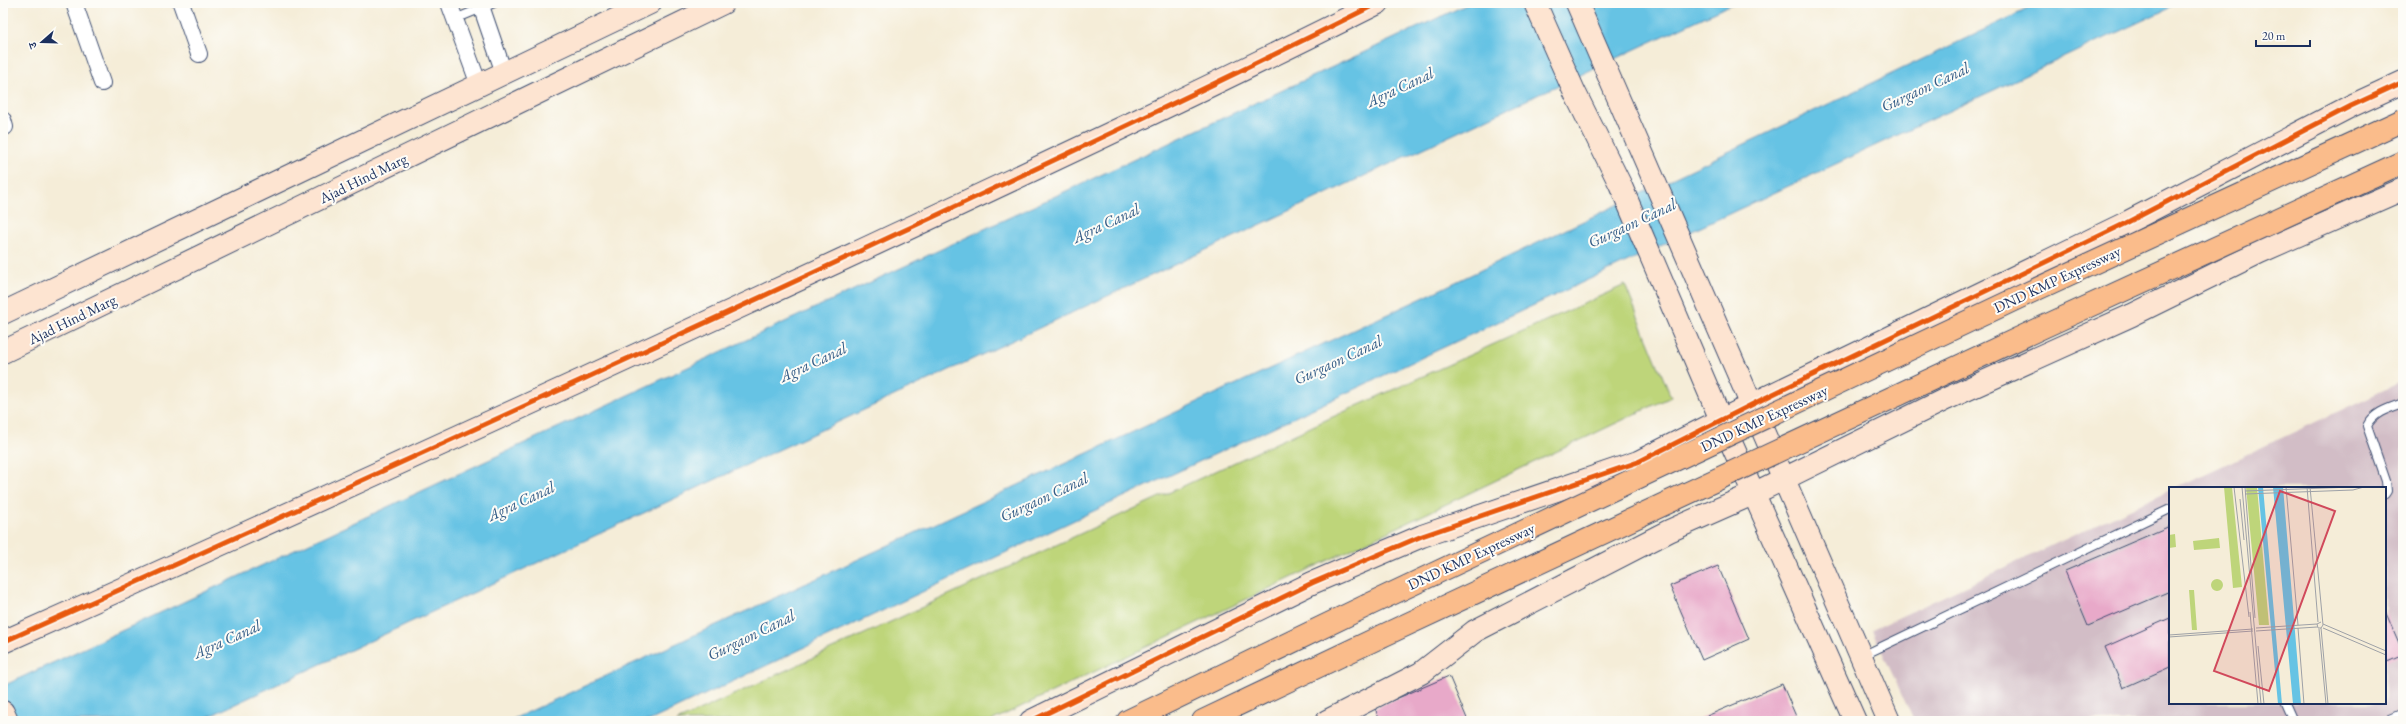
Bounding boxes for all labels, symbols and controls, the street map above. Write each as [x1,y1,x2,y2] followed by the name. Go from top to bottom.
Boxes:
[22,22,62,62] north arrow
[2256,22,2310,48] scale bar
[2262,28,2286,44] text: 20 m
[25,39,40,51] text: उ
[1877,57,1973,117] water label: Gurgaon Canal
[1362,62,1437,112] water label: Agra Canal
[315,148,410,208] street label: Ajad Hind Marg
[1584,193,1680,253] water label: Gurgaon Canal
[1068,198,1143,248] water label: Agra Canal
[1990,241,2124,317] street label: DND KMP Expressway
[24,289,119,349] street label: Ajad Hind Marg
[1290,330,1386,390] water label: Gurgaon Canal
[775,337,850,387] water label: Agra Canal
[1697,380,1831,456] street label: DND KMP Expressway
[996,467,1092,527] water label: Gurgaon Canal
[483,476,558,526] water label: Agra Canal
[2169,487,2386,704] inset map
[1404,518,1538,594] street label: DND KMP Expressway
[704,605,799,665] water label: Gurgaon Canal
[189,615,264,664] water label: Agra Canal

